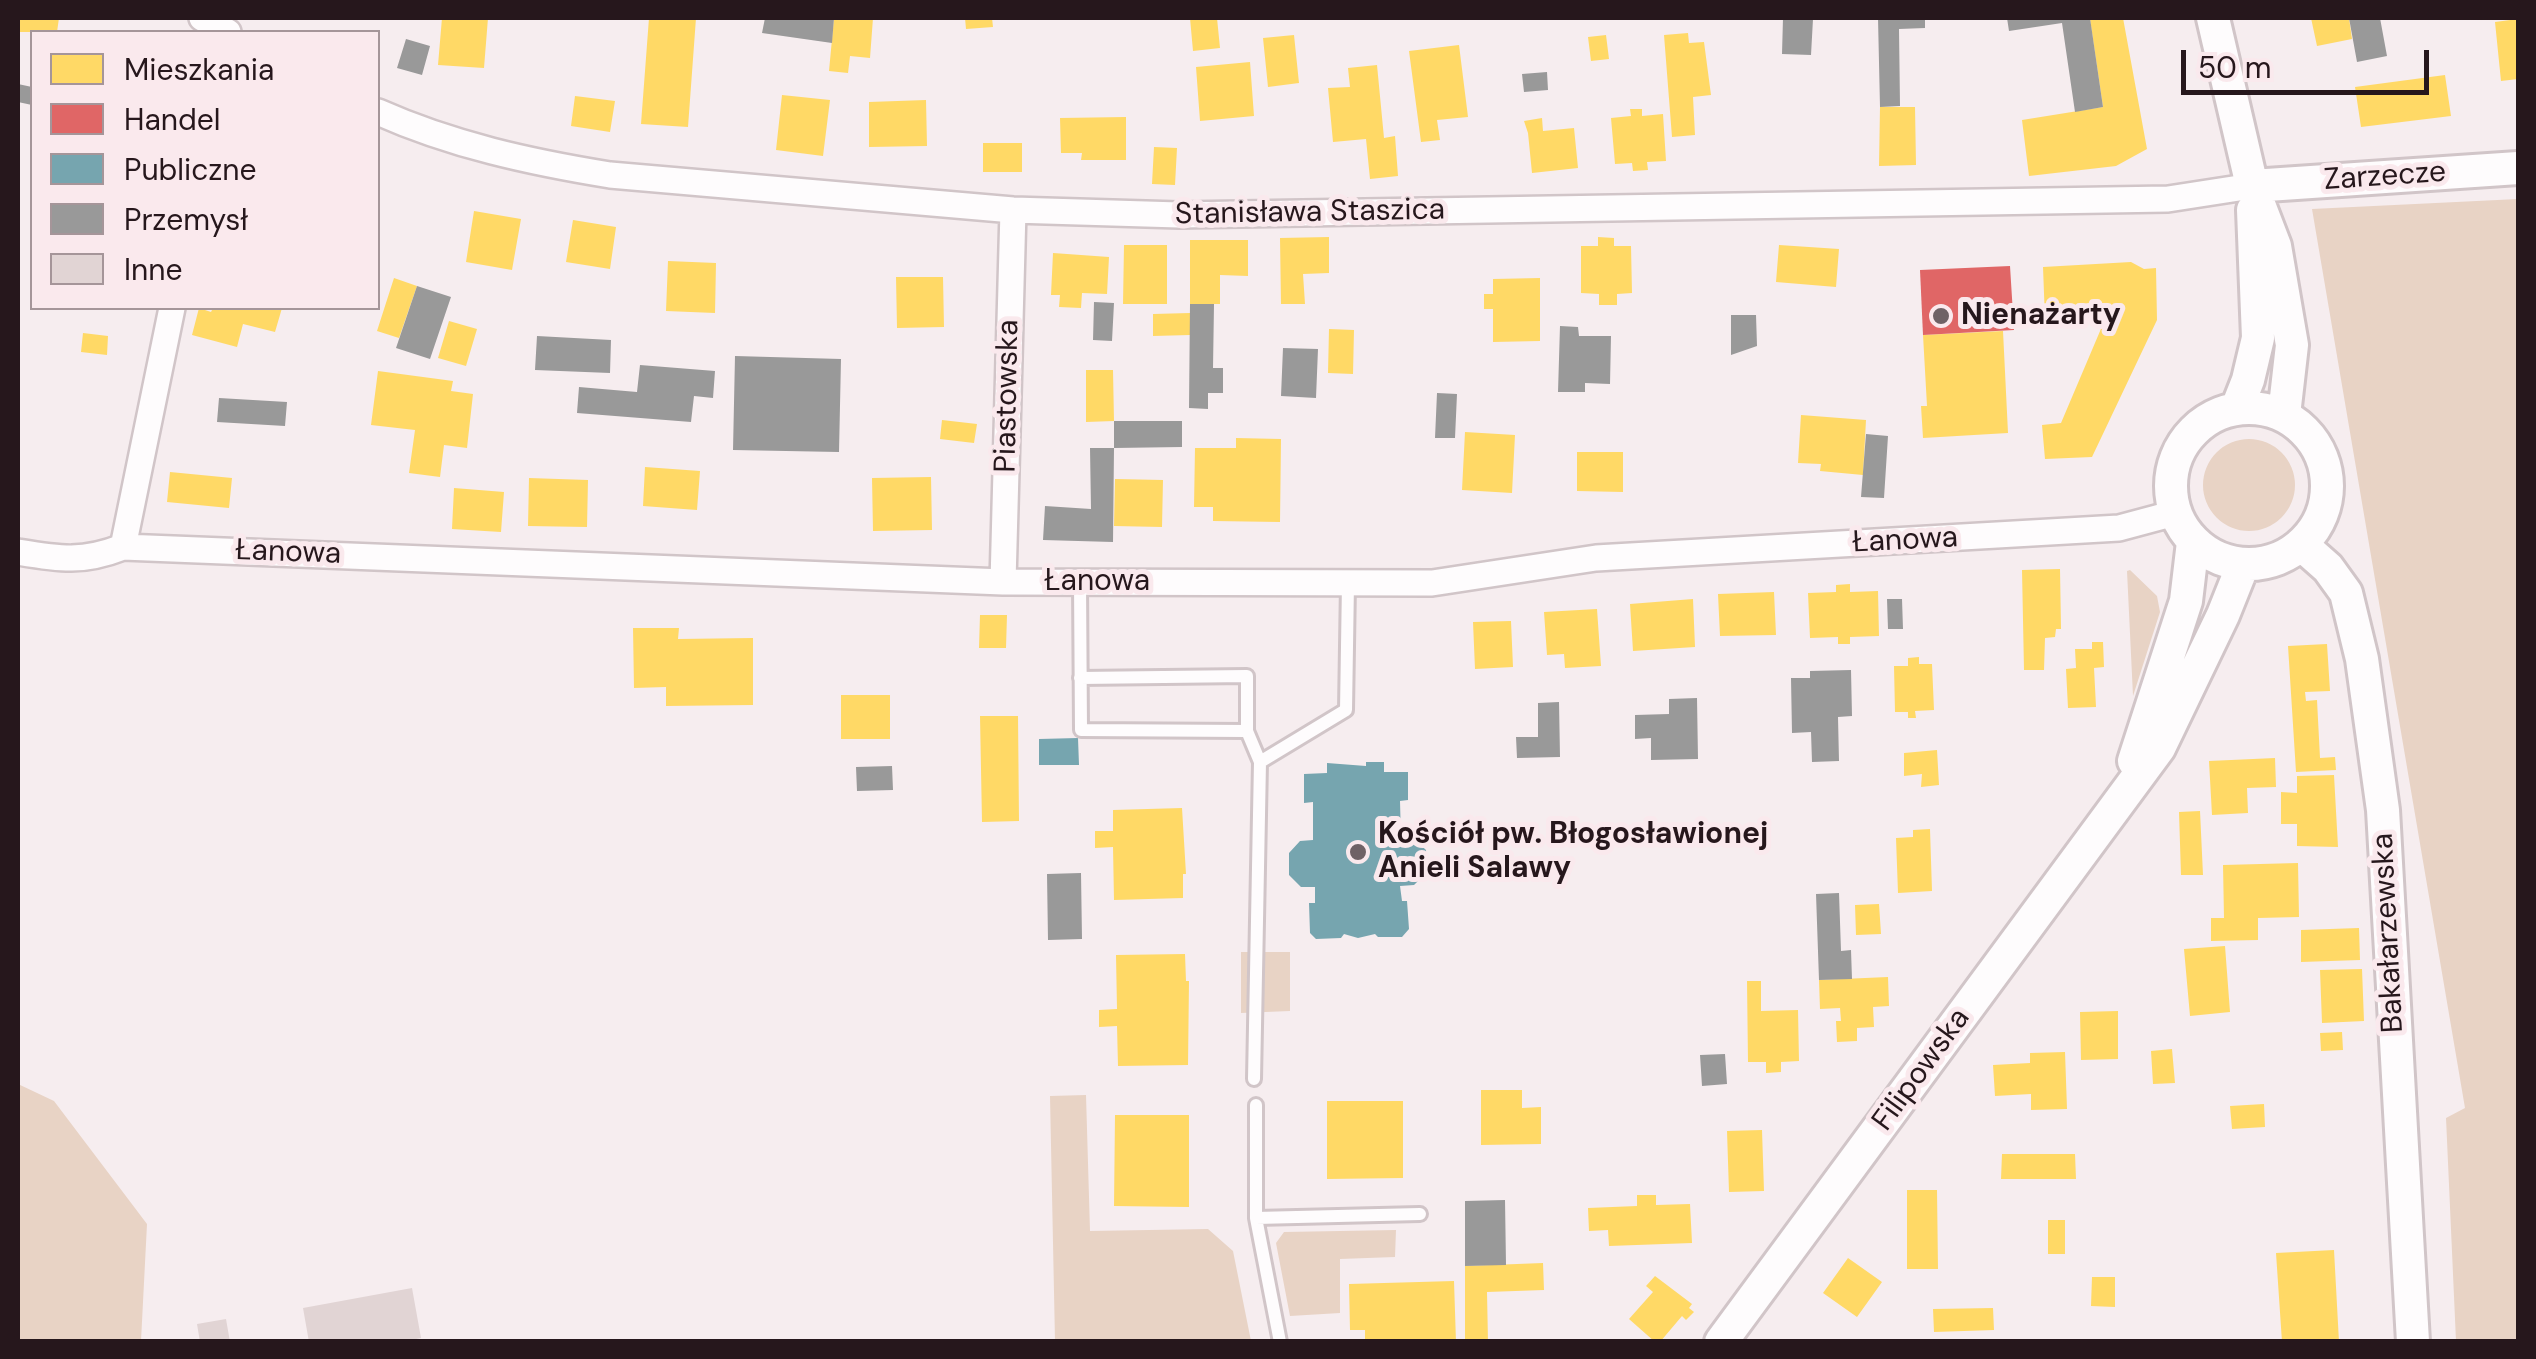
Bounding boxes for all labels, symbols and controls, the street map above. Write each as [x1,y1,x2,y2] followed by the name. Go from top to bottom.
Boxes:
[30,30,380,310] legend
[2186,30,2434,92] scale bar
[2198,48,2272,87] text: 50 m
[124,50,274,89] text: Mieszkania
[124,100,221,139] text: Handel
[124,150,256,189] text: Publiczne
[2323,155,2447,199] street label: Zarzecze
[1175,193,1445,233] street label: Stanisława Staszica
[124,200,248,239] text: Przemysł
[124,250,183,289] text: Inne
[1961,298,2121,334] place label: Nienażarty
[1930,305,1952,327] marker: Nienażarty
[989,319,1027,473] street label: Piastowska
[1851,520,1959,562] street label: Łanowa
[234,533,342,573] street label: Łanowa
[1044,564,1150,600] street label: Łanowa
[1378,817,1768,888] place label: Kościół pw. Błogosławionej Anieli Salawy
[2366,832,2412,1034] street label: Bakałarzewska
[1347,841,1369,863] marker: Kościół pw. Błogosławionej Anieli Salawy
[1866,1002,1978,1138] street label: Filipowska

